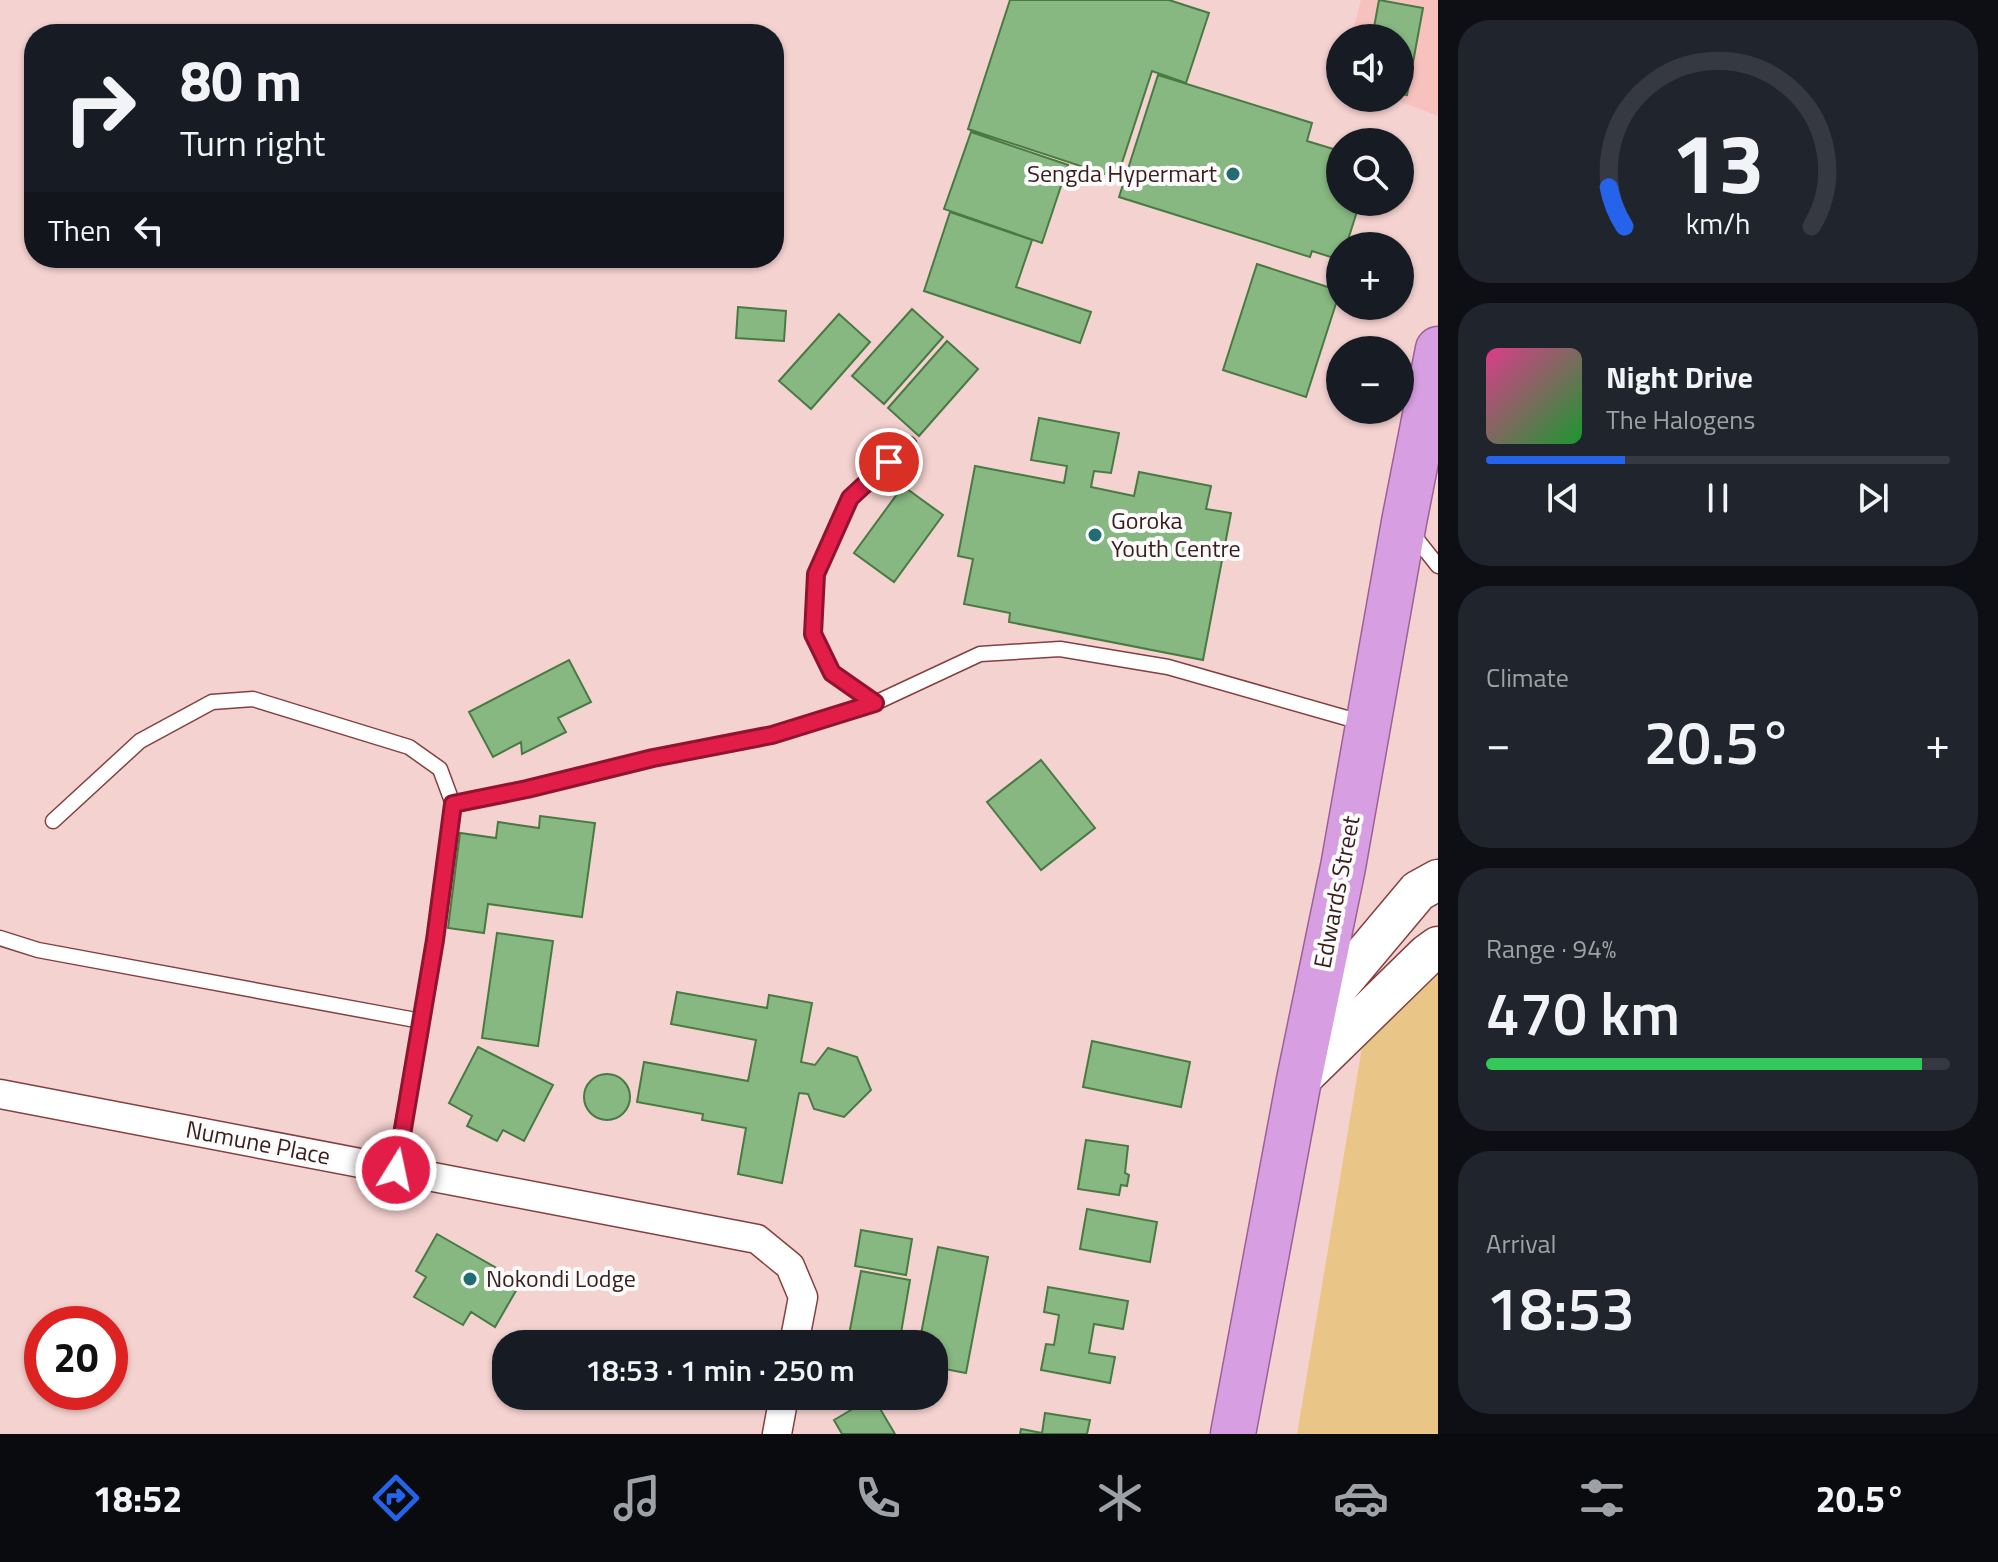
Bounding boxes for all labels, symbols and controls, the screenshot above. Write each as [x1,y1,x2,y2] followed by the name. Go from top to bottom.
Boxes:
[1326,24,1414,424] map controls
[1326,24,1414,112] button: sound
[180,38,302,123] text: 80 m
[48,56,152,160] icon: right
[1671,99,1765,225] text: 13
[180,115,325,170] text: Turn right
[1326,128,1414,216] button: search
[1027,155,1218,191] place label: Sengda Hypermart
[1224,165,1242,183] marker: Sengda Hypermart
[1686,203,1750,246] text: km/h
[48,207,111,253] text: Then
[127,208,171,252] icon: left
[1326,232,1414,320] button: +
[1326,336,1414,424] button: −
[1606,354,1753,400] text: Night Drive
[1606,400,1755,439] text: The Halogens
[855,428,923,496] pin
[867,440,911,484] icon: arrive
[1541,476,1585,520] icon: previous
[1696,476,1740,520] icon: pause
[1851,476,1895,520] icon: next
[1111,502,1241,566] place label: Goroka Youth Centre
[1086,526,1104,544] marker: Goroka Youth Centre
[1486,658,1569,697] text: Climate
[1644,696,1792,787] text: 20.5°
[1486,709,1511,776] text: −
[1925,709,1950,776] text: +
[1304,812,1369,971] street label: Edwards Street
[1486,929,1616,968] text: Range · 94%
[1486,967,1680,1058] text: 470 km
[183,1110,333,1174] street label: Numune Place
[354,1128,438,1212] position arrow
[1486,1224,1557,1263] text: Arrival
[486,1260,636,1296] place label: Nokondi Lodge
[1486,1262,1635,1353] text: 18:53
[461,1270,479,1288] marker: Nokondi Lodge
[24,1306,128,1410] speed limit sign: 20
[585,1347,855,1393] text: 18:53 · 1 min · 250 m
[368,1470,424,1526] icon: directions
[609,1470,665,1526] icon: music
[850,1470,906,1526] icon: phone
[1092,1470,1148,1526] icon: climate
[1333,1470,1389,1526] icon: car
[1574,1470,1630,1526] icon: filters
[93,1471,183,1526] text: 18:52
[1815,1471,1905,1526] text: 20.5°

